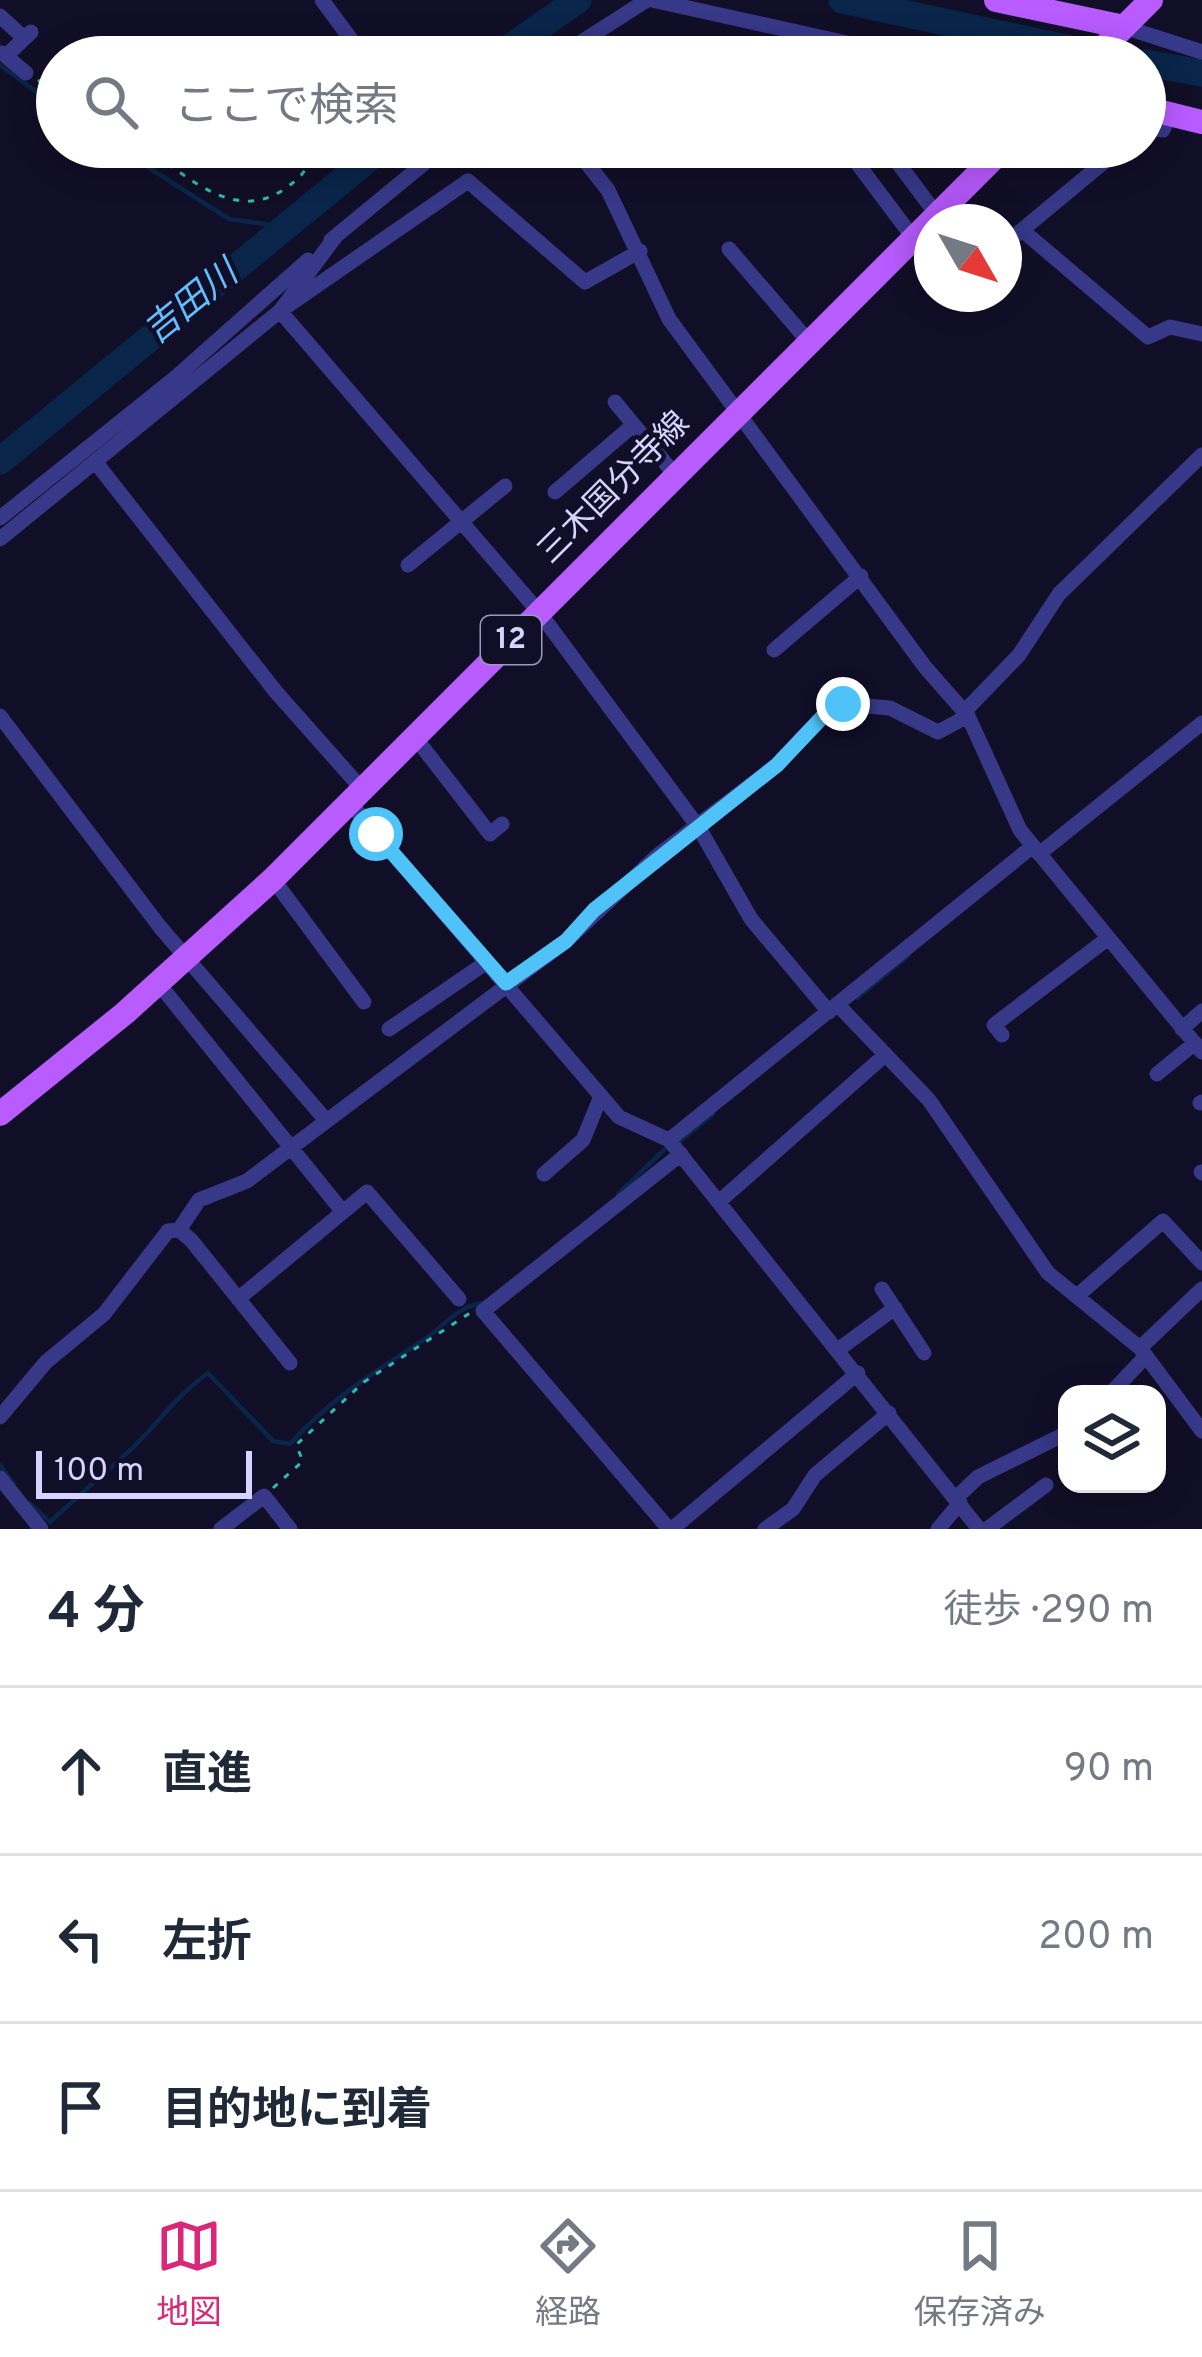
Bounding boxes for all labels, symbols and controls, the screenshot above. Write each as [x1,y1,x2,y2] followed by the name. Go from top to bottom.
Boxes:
[36,36,1166,168] search box
[78,69,144,135] icon: search
[174,80,399,137] text: ここで検索
[914,204,1022,312] north arrow
[136,250,252,356] water label: 吉田川
[530,404,700,574] street label: 三木国分寺線
[481,616,541,664] road number: 12
[816,677,870,731] route end
[349,807,403,861] route start
[1058,1385,1166,1493] map controls
[1058,1385,1166,1493] button: layers
[36,1445,252,1498] scale bar
[54,1451,144,1493] text: 100 m
[48,1582,145,1647] text: 4 分
[944,1588,1154,1637] text: 徒歩 · 290 m
[48,1738,114,1804] icon: ahead
[1064,1746,1154,1795] text: 90 m
[162,1748,252,1805] text: 直進
[48,1906,114,1972] icon: left
[1038,1914,1154,1963] text: 200 m
[162,1916,252,1973] text: 左折
[48,2074,114,2140] icon: arrive
[162,2084,432,2141] text: 目的地に到着
[156,2213,222,2336] tab: 地図
[535,2213,601,2336] tab: 経路
[914,2213,1046,2336] tab: 保存済み

